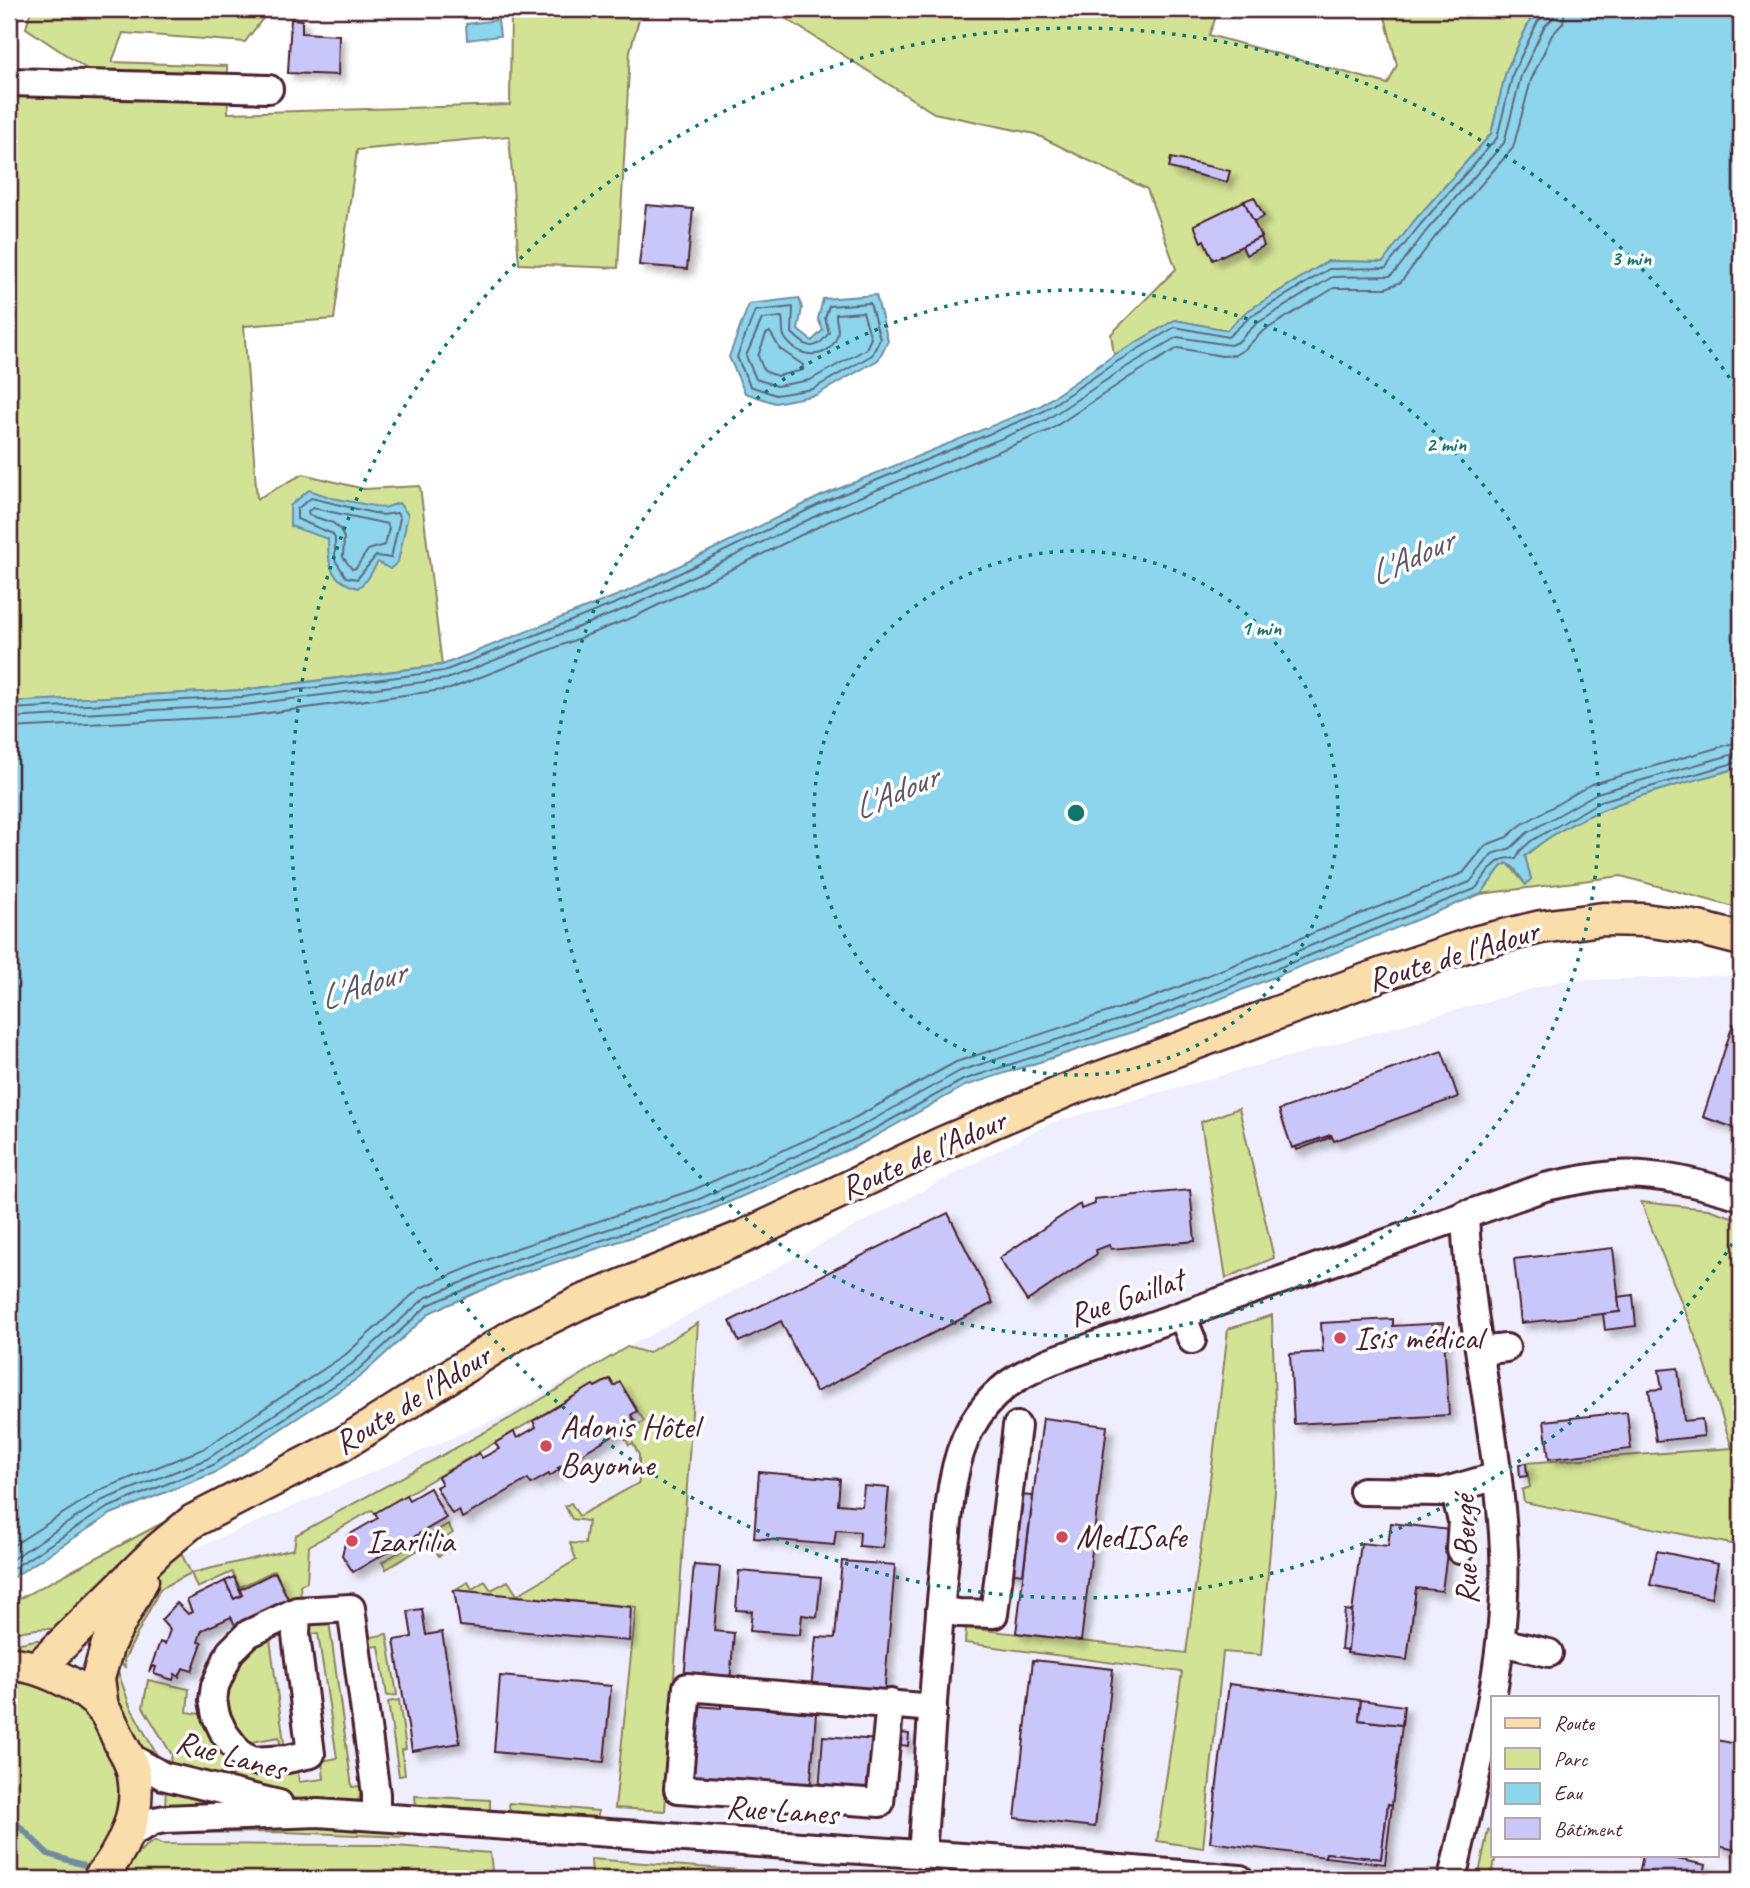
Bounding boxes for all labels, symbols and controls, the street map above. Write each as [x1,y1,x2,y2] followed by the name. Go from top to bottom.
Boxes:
[1611,245,1651,271] text: 3 min
[1426,431,1466,457] text: 2 min
[1362,516,1465,596] water label: L'Adour
[1241,615,1281,641] text: 1 min
[846,752,949,830] water label: L'Adour
[1064,801,1088,825] centre of rings
[1362,908,1546,1001] street label: Route de l'Adour
[313,948,416,1021] water label: L'Adour
[833,1098,1014,1209] street label: Route de l'Adour
[1063,1256,1193,1336] street label: Rue Gaillat
[1354,1317,1488,1359] place label: Isis médical
[1332,1330,1348,1346] marker: Isis médical
[326,1333,500,1464] street label: Route de l'Adour
[560,1406,704,1486] place label: Adonis Hôtel Bayonne
[538,1438,554,1454] marker: Adonis Hôtel Bayonne
[1442,1489,1488,1605] street label: Rue Bergé
[1076,1516,1189,1558] place label: MedISafe
[366,1520,457,1562] place label: Izarlilia
[1054,1529,1070,1545] marker: MedISafe
[344,1533,360,1549] marker: Izarlilia
[1491,1696,1718,1856] legend
[1554,1710,1595,1736] text: Route
[171,1720,293,1790] street label: Rue Lanes
[1554,1746,1589,1772] text: Parc
[1554,1780,1583,1806] text: Eau
[725,1785,842,1835] street label: Rue Lanes
[1554,1816,1623,1842] text: Bâtiment

